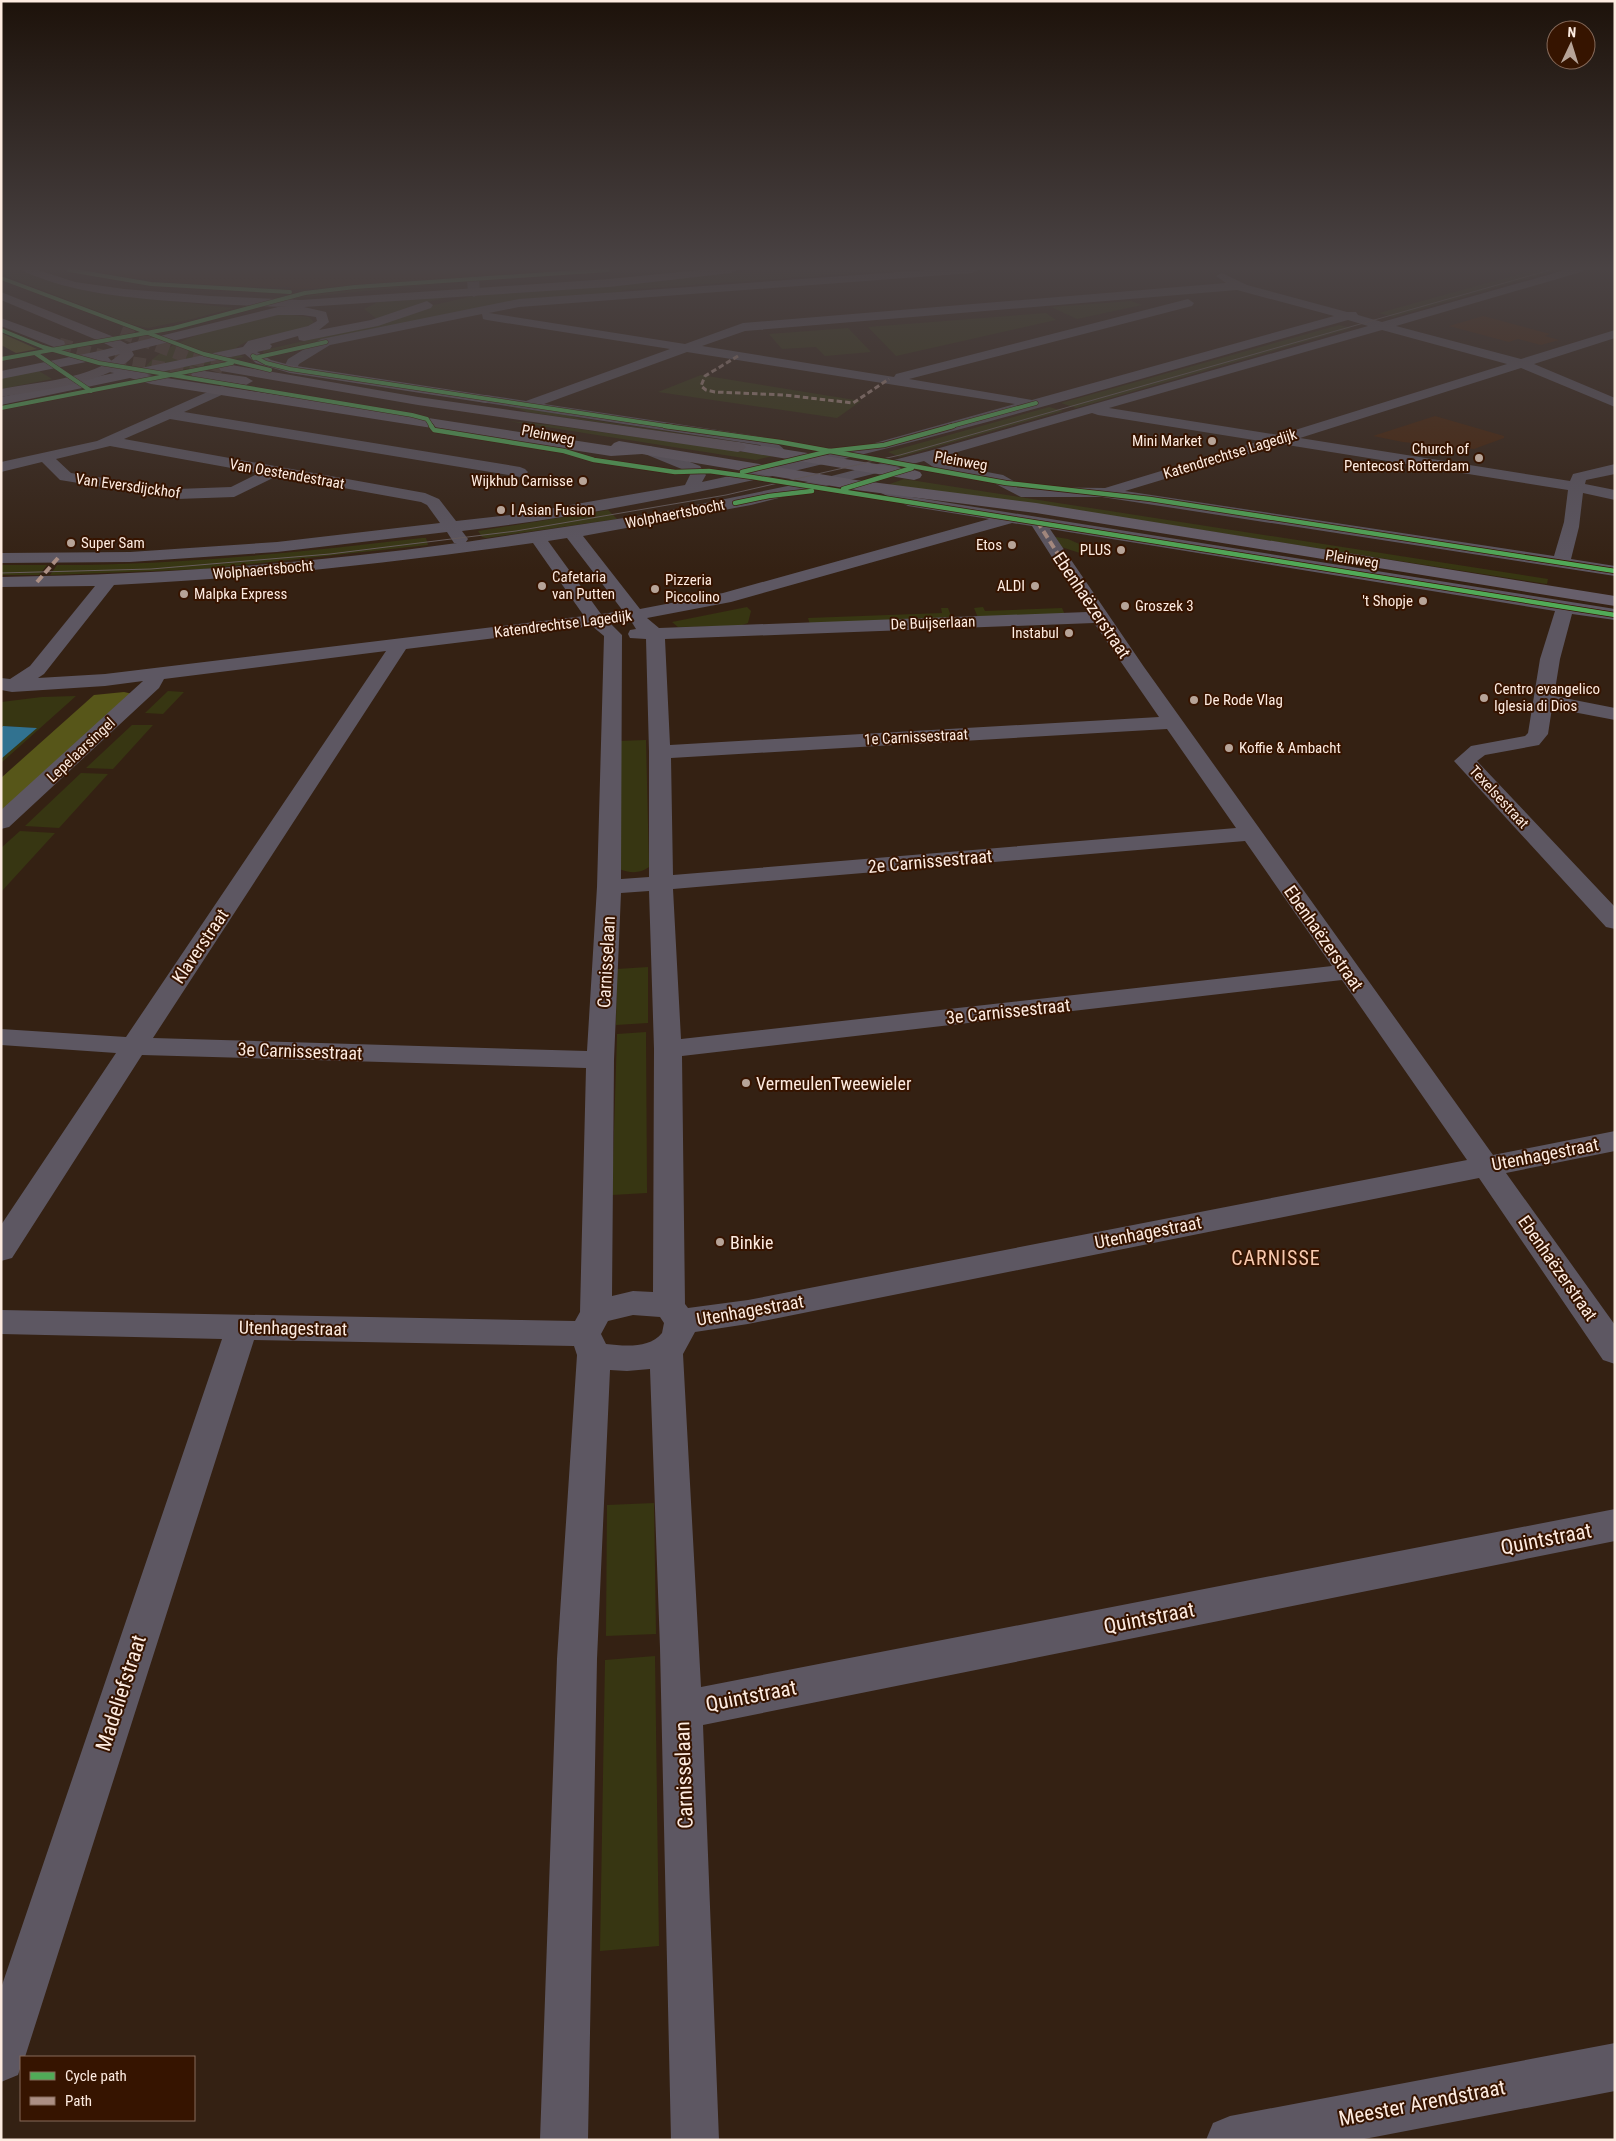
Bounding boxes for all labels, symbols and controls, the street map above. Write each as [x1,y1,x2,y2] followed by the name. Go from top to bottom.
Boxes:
[1546,20,1596,70] north arrow
[1567,24,1577,40] text: N
[520,421,576,449] street label: Pleinweg
[1161,425,1299,483] street label: Katendrechtse Lagedijk
[1132,432,1202,450] place label: Mini Market
[1206,435,1218,447] marker: Mini Market
[1344,440,1469,475] place label: Church of Pentecost Rotterdam
[933,447,989,475] street label: Pleinweg
[1473,452,1485,464] marker: Church of Pentecost Rotterdam
[228,455,346,493] street label: Van Oestendestraat
[75,470,182,502] street label: Van Eversdijckhof
[471,472,573,490] place label: Wijkhub Carnisse
[577,475,589,487] marker: Wijkhub Carnisse
[624,496,726,532] street label: Wolphaertsbocht
[511,501,594,519] place label: I Asian Fusion
[495,504,507,516] marker: I Asian Fusion
[81,534,145,552] place label: Super Sam
[976,536,1002,554] place label: Etos
[65,537,77,549] marker: Super Sam
[1006,539,1018,551] marker: Etos
[1080,541,1111,559] place label: PLUS
[1115,544,1127,556] marker: PLUS
[1324,546,1380,572] street label: Pleinweg
[1049,548,1135,662] street label: Ebenhaëzerstraat
[212,557,314,583] street label: Wolphaertsbocht
[552,568,615,603] place label: Cafetaria van Putten
[665,571,720,606] place label: Pizzeria Piccolino
[997,577,1025,595] place label: ALDI
[536,580,548,592] marker: Cafetaria van Putten
[1029,580,1041,592] marker: ALDI
[649,583,661,595] marker: Pizzeria Piccolino
[194,585,287,603] place label: Malpka Express
[178,588,190,600] marker: Malpka Express
[1362,592,1413,610] place label: 't Shopje
[1417,595,1429,607] marker: 't Shopje
[1135,597,1194,615] place label: Groszek 3
[1119,600,1131,612] marker: Groszek 3
[493,607,633,641] street label: Katendrechtse Lagedijk
[890,613,976,633] street label: De Buijserlaan
[1011,624,1059,642] place label: Instabul
[1063,627,1075,639] marker: Instabul
[1494,680,1600,715] place label: Centro evangelico Iglesia di Dios
[1204,691,1283,709] place label: De Rode Vlag
[1478,692,1490,704] marker: Centro evangelico Iglesia di Dios
[1188,694,1200,706] marker: De Rode Vlag
[43,714,119,786] street label: Lepelaarsingel
[864,725,968,749] street label: 1e Carnissestraat
[1239,739,1341,757] place label: Koffie & Ambacht
[1223,742,1235,754] marker: Koffie & Ambacht
[1465,762,1533,832] street label: Texelsestraat
[867,845,993,877] street label: 2e Carnissestraat
[1280,881,1368,995] street label: Ebenhaëzerstraat
[167,905,233,987] street label: Klaverstraat
[593,915,619,1009] street label: Carnisselaan
[945,994,1071,1028] street label: 3e Carnissestraat
[237,1038,363,1064] street label: 3e Carnissestraat
[756,1073,912,1094] place label: VermeulenTweewieler
[740,1077,752,1089] marker: VermeulenTweewieler
[1490,1133,1600,1175] street label: Utenhagestraat
[1093,1211,1203,1253] street label: Utenhagestraat
[1514,1211,1602,1325] street label: Ebenhaëzerstraat
[730,1232,773,1253] place label: Binkie
[714,1236,726,1248] marker: Binkie
[1231,1246,1321,1270] district label: CARNISSE
[695,1290,805,1330] street label: Utenhagestraat
[239,1317,347,1339] street label: Utenhagestraat
[1499,1518,1593,1560] street label: Quintstraat
[1102,1597,1196,1639] street label: Quintstraat
[91,1632,151,1754] street label: Madeliefstraat
[704,1675,798,1717] street label: Quintstraat
[670,1721,698,1829] street label: Carnisselaan
[20,2056,195,2121] legend
[65,2067,127,2085] text: Cycle path
[1337,2075,1507,2131] street label: Meester Arendstraat
[65,2092,92,2110] text: Path

